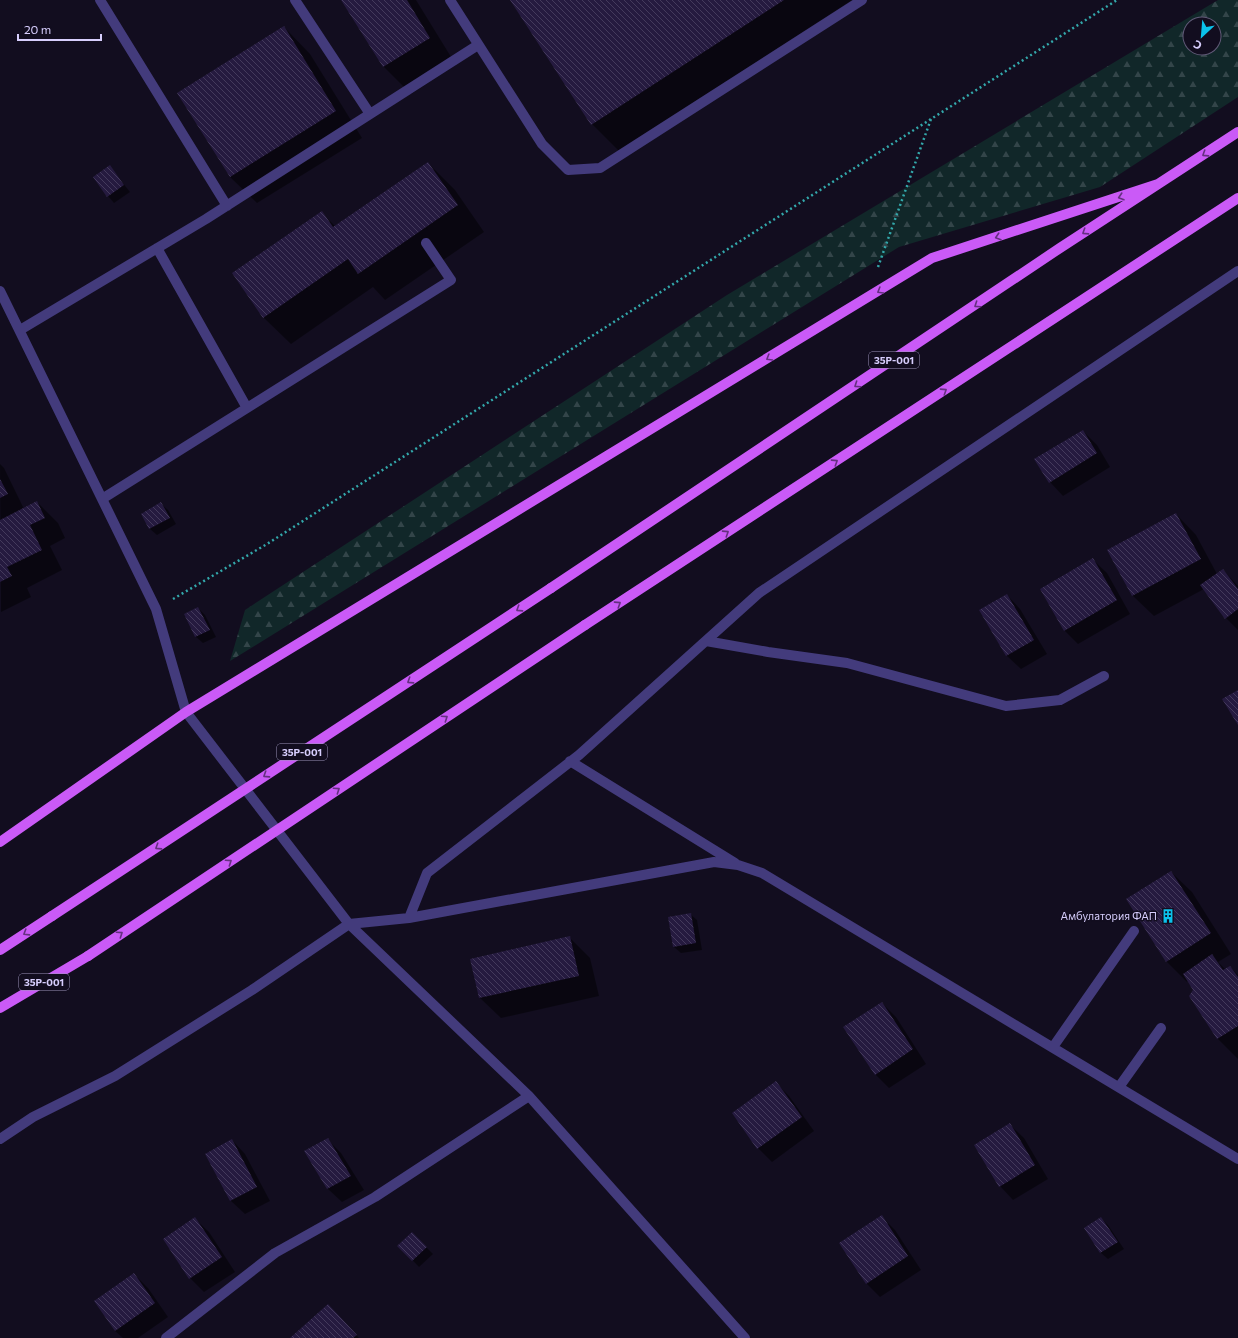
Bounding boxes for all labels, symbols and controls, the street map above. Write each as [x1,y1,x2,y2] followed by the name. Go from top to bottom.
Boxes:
[18,16,101,42] scale bar
[1182,16,1222,56] north arrow
[24,22,51,36] text: 20 m
[1191,38,1204,53] text: С
[1202,149,1209,156] one-way arrow
[1118,192,1125,200] one-way arrow
[1082,228,1089,235] one-way arrow
[994,232,1001,241] one-way arrow
[877,286,884,293] one-way arrow
[974,300,981,307] one-way arrow
[869,352,919,368] road number: 35Р-001
[766,353,773,361] one-way arrow
[854,380,861,388] one-way arrow
[940,388,947,395] one-way arrow
[831,459,838,467] one-way arrow
[722,531,729,538] one-way arrow
[614,601,621,609] one-way arrow
[516,604,523,612] one-way arrow
[407,676,414,684] one-way arrow
[441,715,448,723] one-way arrow
[277,744,327,760] road number: 35Р-001
[264,771,271,778] one-way arrow
[333,787,340,795] one-way arrow
[155,842,162,850] one-way arrow
[225,859,232,867] one-way arrow
[1160,908,1176,924] building icon: Амбулатория ФАП
[1061,909,1157,922] place label: Амбулатория ФАП
[23,928,30,936] one-way arrow
[116,932,123,939] one-way arrow
[19,974,69,990] road number: 35Р-001

